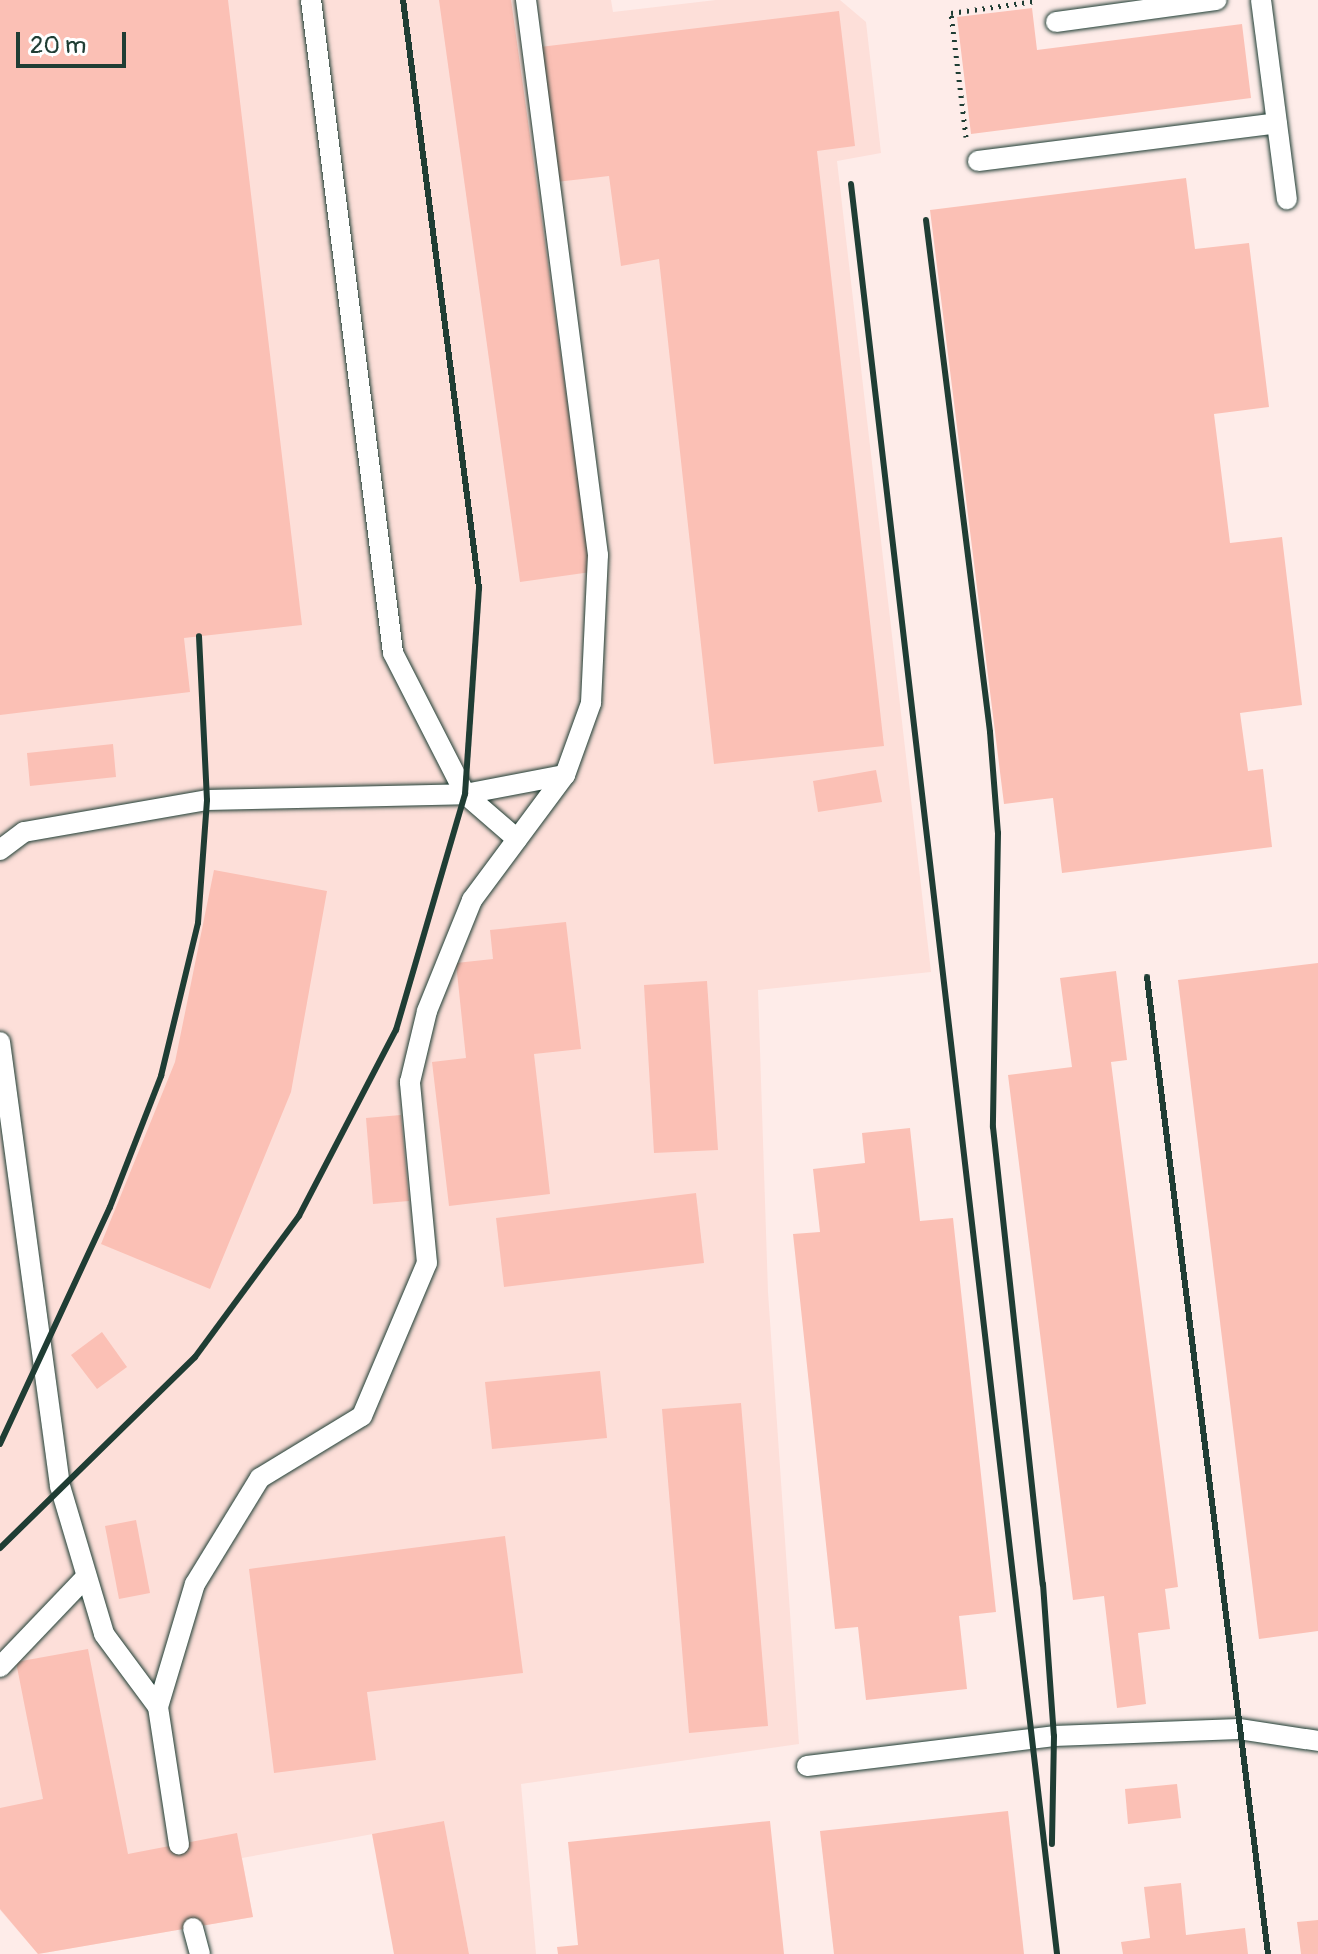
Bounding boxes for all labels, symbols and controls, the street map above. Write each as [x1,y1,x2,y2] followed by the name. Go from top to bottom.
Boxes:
[20,16,130,66] scale bar
[30,31,86,60] text: 20 m

